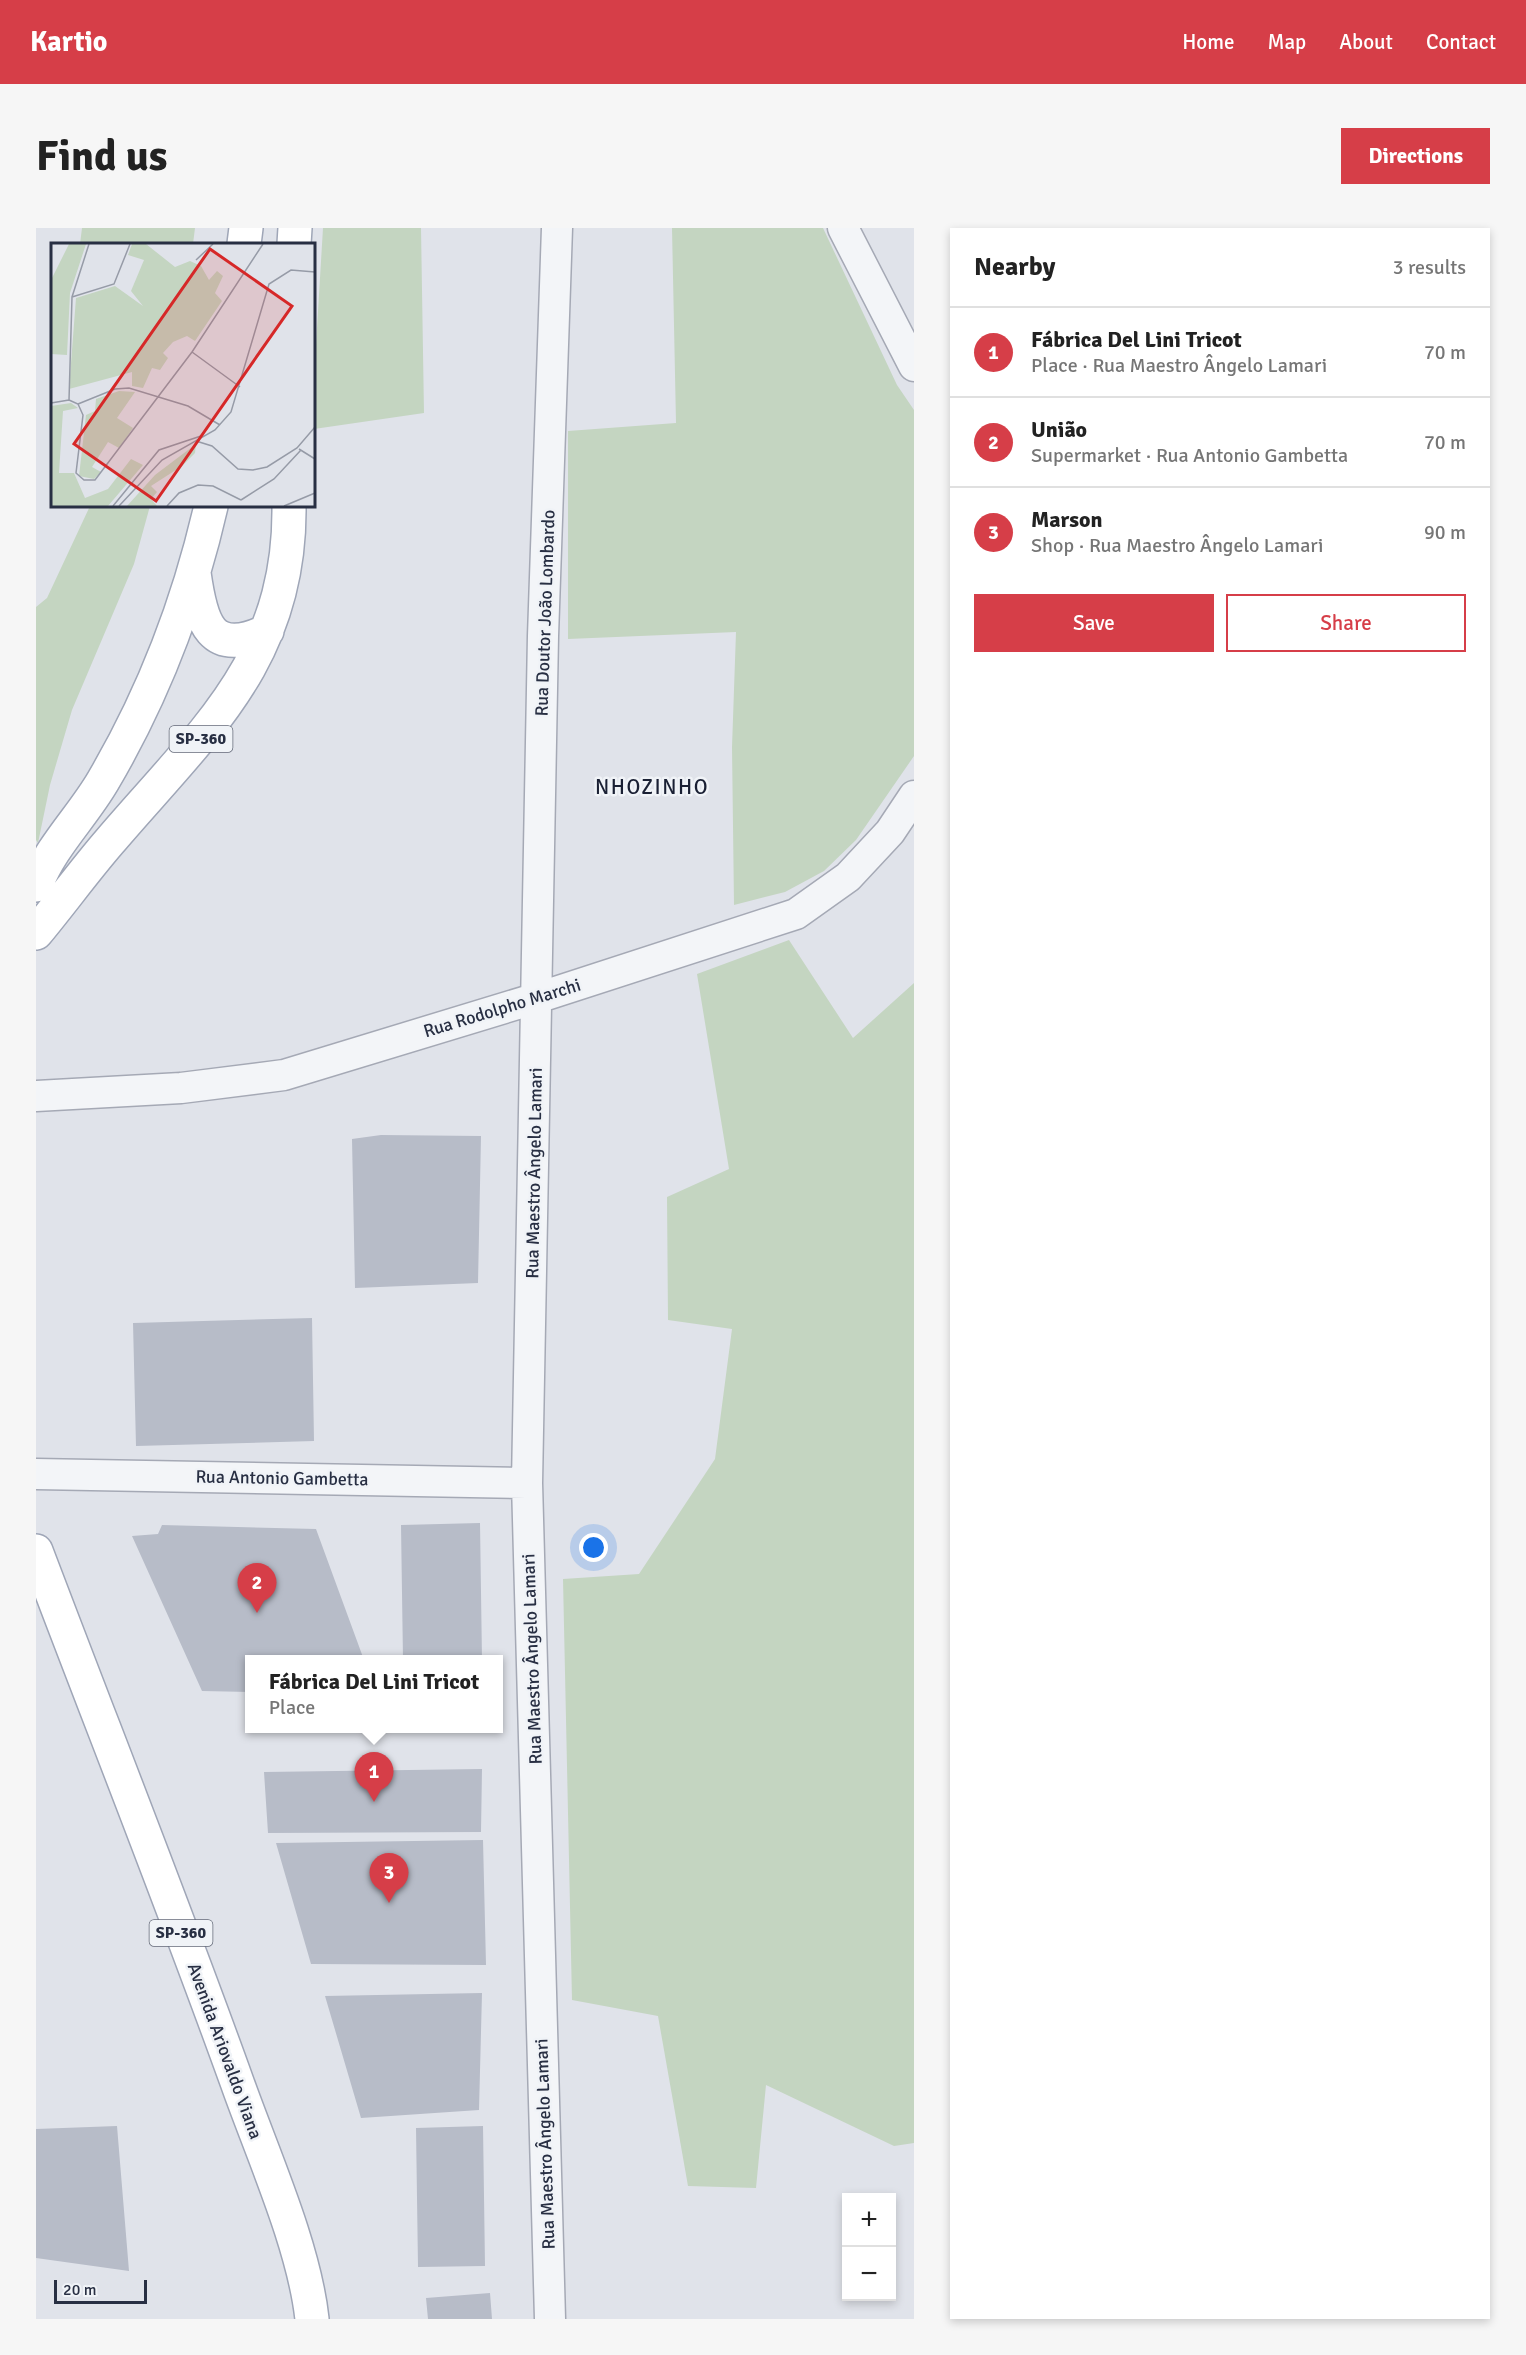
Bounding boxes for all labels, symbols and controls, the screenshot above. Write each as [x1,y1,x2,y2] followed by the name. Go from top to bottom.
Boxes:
[30,25,107,59] text: Kartio
[1182,29,1235,55] text: Home
[1268,29,1306,55] text: Map
[1339,29,1393,55] text: About
[1426,29,1496,55] text: Contact
[1341,128,1490,184] button: Directions
[36,131,167,182] text: Find us
[51,243,315,507] inset map
[974,251,1055,283] text: Nearby
[1393,255,1466,280] text: 3 results
[1031,326,1242,353] text: Fábrica Del Lini Tricot
[988,340,999,365] text: 1
[1424,340,1466,365] text: 70 m
[1031,353,1327,378] text: Place · Rua Maestro Ângelo Lamari
[1031,416,1087,443] text: União
[988,430,999,455] text: 2
[1424,430,1466,455] text: 70 m
[1031,443,1348,468] text: Supermarket · Rua Antonio Gambetta
[1031,506,1103,533] text: Marson
[530,509,560,717] street label: Rua Doutor João Lombardo
[988,520,999,545] text: 3
[1424,520,1466,545] text: 90 m
[1031,533,1323,558] text: Shop · Rua Maestro Ângelo Lamari
[974,594,1214,652] button: Save
[1226,594,1466,652] button: Share
[170,726,232,752] road number: SP-360
[595,774,709,800] district label: NHOZINHO
[421,974,583,1042] street label: Rua Rodolpho Marchi
[521,1067,547,1279] street label: Rua Maestro Ângelo Lamari
[195,1465,369,1491] street label: Rua Antonio Gambetta
[579,1533,608,1562] your location
[517,1553,547,1765] street label: Rua Maestro Ângelo Lamari
[238,1564,276,1613] pin: 2
[245,1655,503,1733] popup
[269,1668,479,1695] text: Fábrica Del Lini Tricot
[269,1695,315,1720] text: Place
[354,1752,394,1802] pin: 1
[370,1854,408,1903] pin: 3
[150,1920,212,1946] road number: SP-360
[183,1960,267,2142] street label: Avenida Ariovaldo Viana
[530,2038,560,2250] street label: Rua Maestro Ângelo Lamari
[842,2193,896,2301] map controls
[842,2193,896,2247] button: +
[842,2247,896,2301] button: −
[54,2277,147,2304] scale bar
[63,2280,97,2300] text: 20 m

